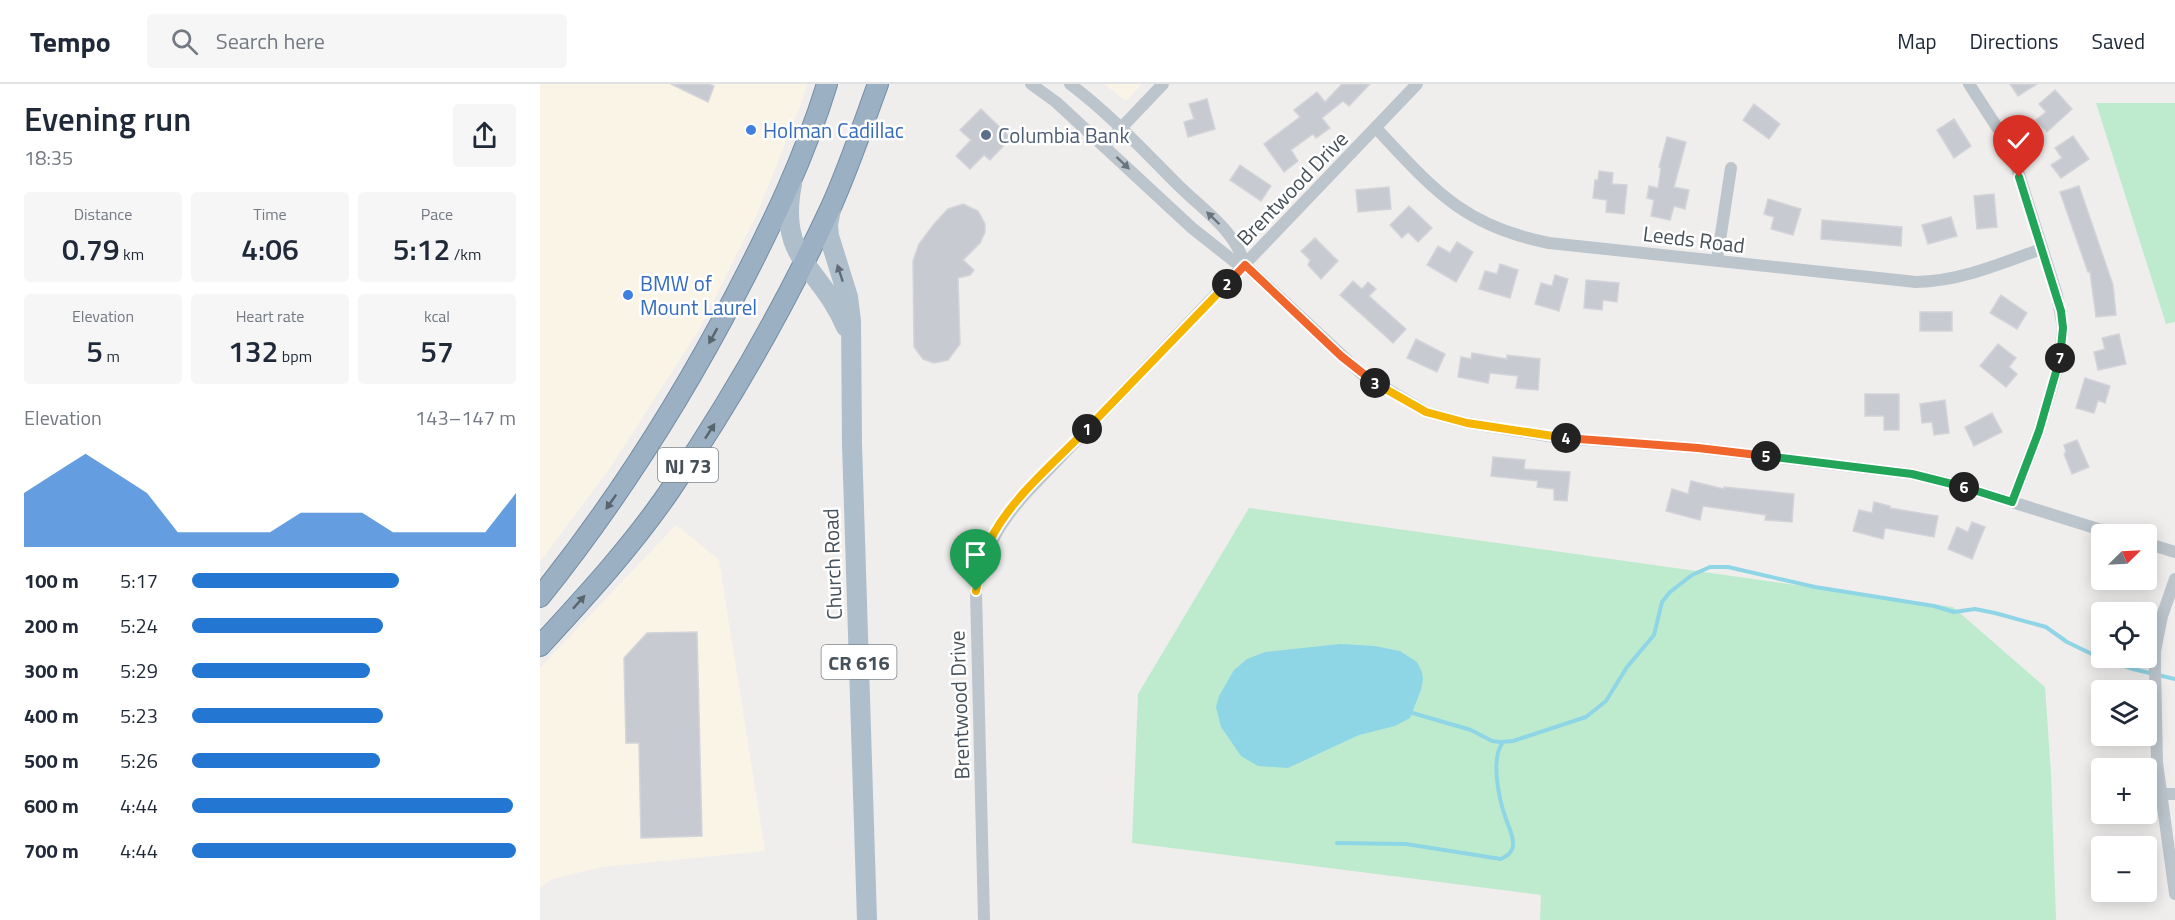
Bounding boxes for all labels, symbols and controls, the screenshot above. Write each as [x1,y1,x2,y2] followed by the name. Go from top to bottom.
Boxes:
[147,14,567,68] search box
[30,20,111,63] text: Tempo
[216,24,325,58] text: Search here
[168,25,201,58] icon: search
[1897,25,1937,57] text: Map
[1970,25,2059,57] text: Directions
[2092,25,2145,57] text: Saved
[24,94,191,144] text: Evening run
[453,104,516,167] button: share
[763,114,904,146] place label: Holman Cadillac
[1993,115,2044,177] pin
[998,119,1129,151] place label: Columbia Bank
[744,123,758,137] marker: Holman Cadillac
[1229,123,1355,253] street label: Brentwood Drive
[2002,124,2035,157] icon: check
[979,128,993,142] marker: Columbia Bank
[24,142,73,173] text: 18:35
[1115,156,1130,170] one-way arrow
[74,202,132,226] text: Distance
[253,202,287,226] text: Time
[421,202,453,226] text: Pace
[1206,211,1220,225] one-way arrow
[1641,217,1747,261] street label: Leeds Road
[62,226,120,272] text: 0.79
[241,226,299,272] text: 4:06
[393,226,450,272] text: 5:12
[120,242,144,266] text: km
[450,242,481,266] text: /km
[835,264,844,282] one-way arrow
[640,267,757,323] place label: BMW of Mount Laurel
[1212,269,1242,299] pin: 2
[1223,272,1231,296] text: 2
[621,288,635,302] marker: BMW of Mount Laurel
[72,304,134,328] text: Elevation
[236,304,304,328] text: Heart rate
[424,304,450,328] text: kcal
[86,328,103,374] text: 5
[228,328,278,374] text: 132
[420,328,454,374] text: 57
[708,328,718,345] one-way arrow
[2045,343,2075,373] pin: 7
[103,344,120,368] text: m
[278,344,312,368] text: bpm
[2056,346,2064,370] text: 7
[1360,368,1390,398] pin: 3
[1371,371,1379,395] text: 3
[24,402,102,433] text: Elevation
[415,402,516,433] text: 143–147 m
[1072,414,1102,444] pin: 1
[1083,417,1091,441] text: 1
[704,423,715,439] one-way arrow
[1551,423,1581,453] pin: 4
[1562,426,1570,450] text: 4
[1751,441,1781,471] pin: 5
[1762,444,1770,468] text: 5
[658,448,718,482] road number: NJ 73
[1949,472,1979,502] pin: 6
[1960,475,1968,499] text: 6
[605,493,617,509] one-way arrow
[814,508,850,620] street label: Church Road
[2091,524,2157,590] north arrow
[2091,524,2157,902] map controls
[950,529,1001,591] pin
[959,538,992,571] icon: arrive
[24,565,79,596] text: 100 m
[120,565,158,596] text: 5:17
[572,595,586,610] one-way arrow
[2091,602,2157,668] button: locate
[24,610,79,641] text: 200 m
[120,610,158,641] text: 5:24
[940,630,978,780] street label: Brentwood Drive
[822,645,896,679] road number: CR 616
[24,655,79,686] text: 300 m
[120,655,158,686] text: 5:29
[2091,680,2157,746] button: layers
[24,700,79,731] text: 400 m
[120,700,158,731] text: 5:23
[24,745,79,776] text: 500 m
[120,745,158,776] text: 5:26
[2091,758,2157,824] button: +
[24,790,79,821] text: 600 m
[120,790,158,821] text: 4:44
[24,835,79,866] text: 700 m
[120,835,158,866] text: 4:44
[2091,836,2157,902] button: −

